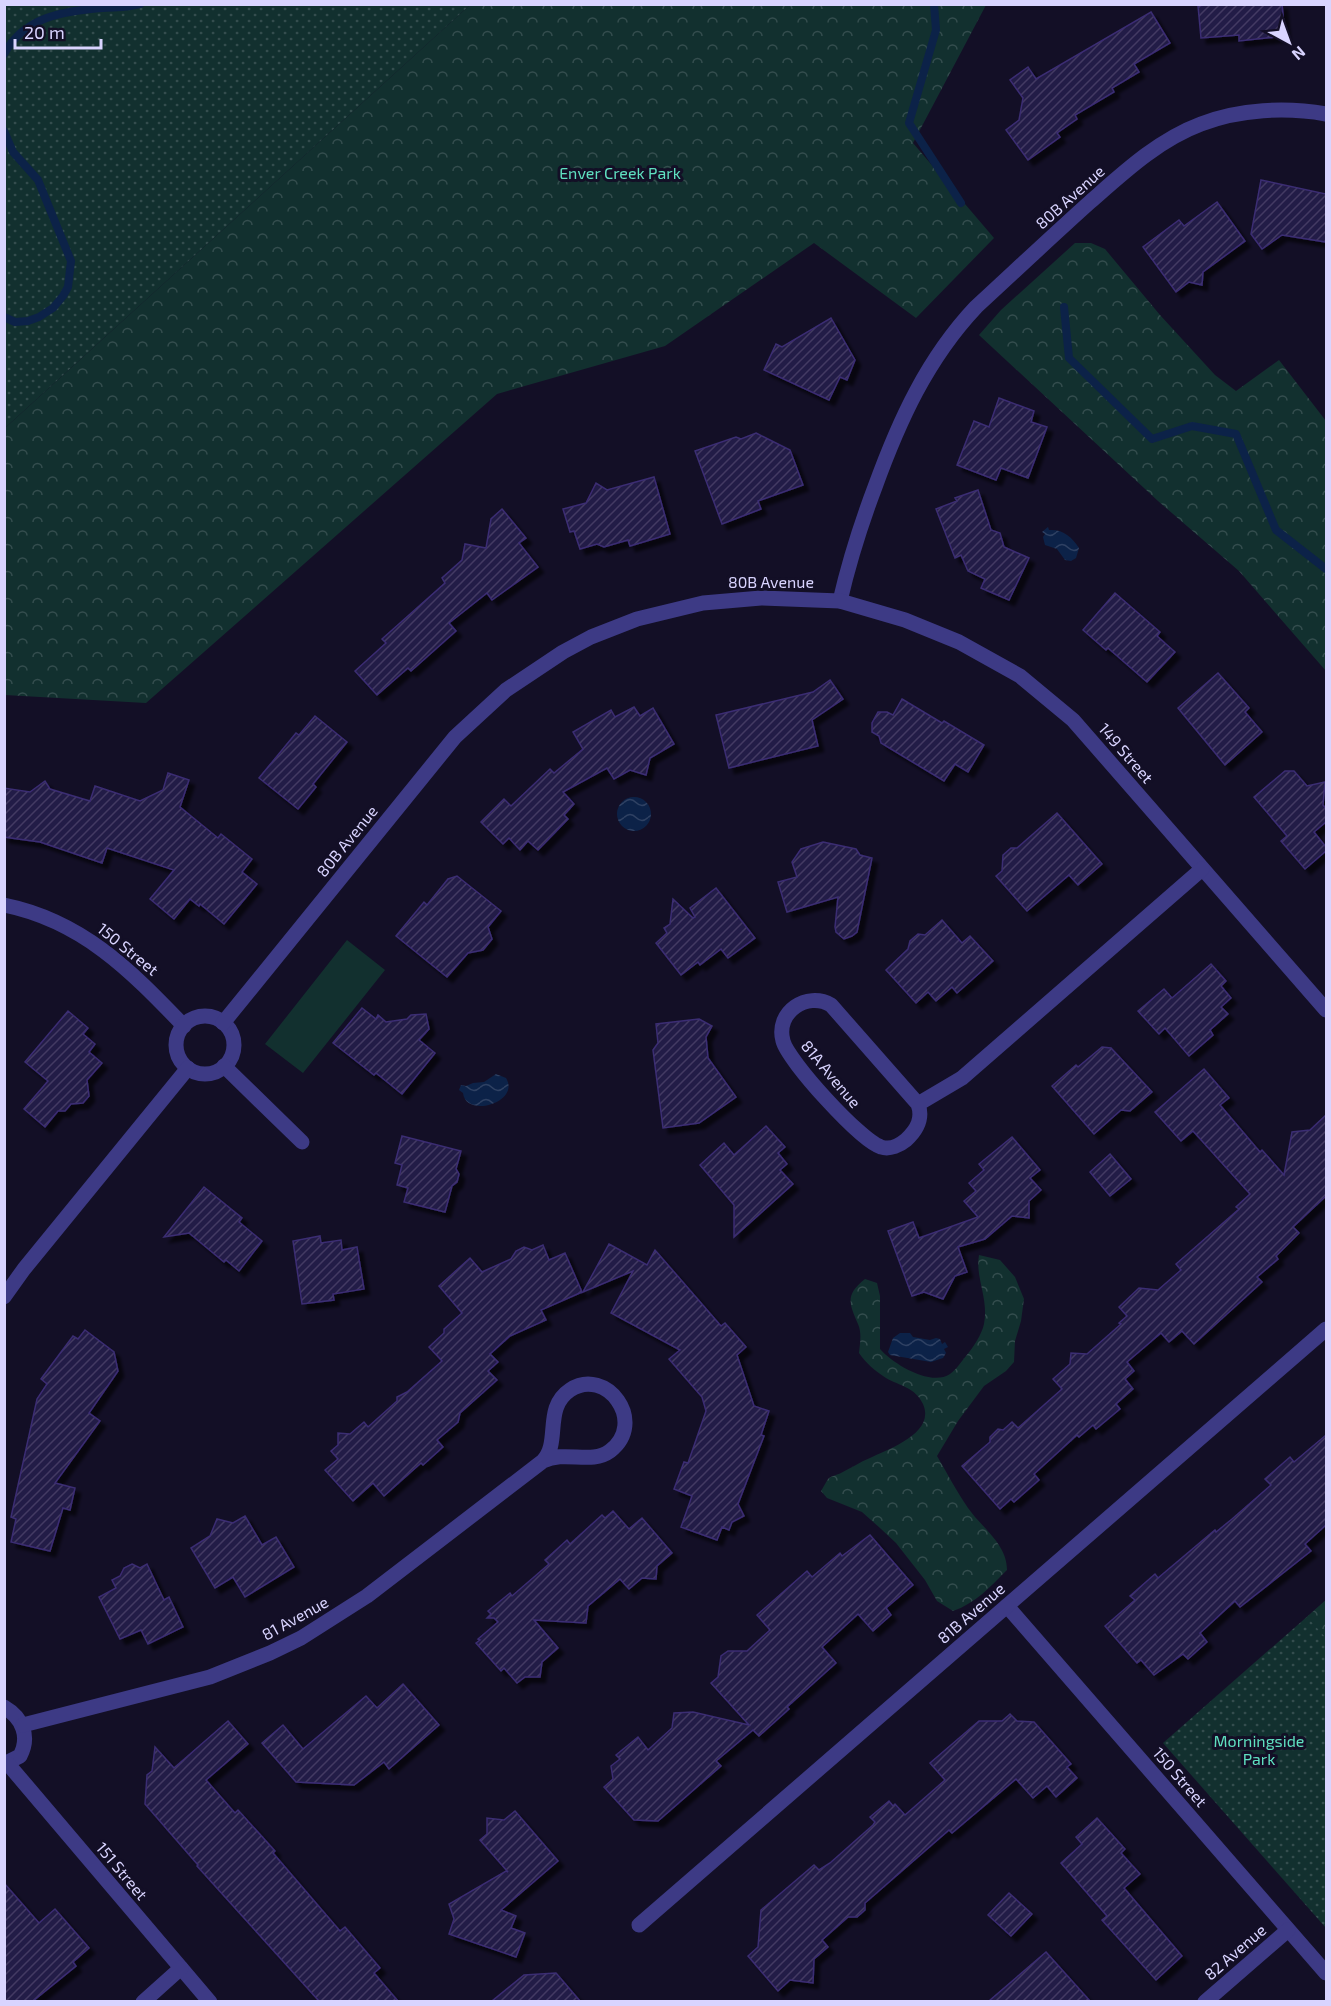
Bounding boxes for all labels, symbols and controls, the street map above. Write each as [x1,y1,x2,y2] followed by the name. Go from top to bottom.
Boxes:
[15,12,100,50] scale bar
[1259,12,1319,72] north arrow
[24,21,65,43] text: 20 m
[1289,43,1310,65] text: N
[1031,161,1108,232] street label: 80B Avenue
[559,163,681,182] park label: Enver Creek Park
[728,572,814,591] street label: 80B Avenue
[1095,719,1158,787] street label: 149 Street
[312,801,381,880] street label: 80B Avenue
[94,918,163,979] street label: 150 Street
[798,1036,865,1111] street label: 81A Avenue
[933,1578,1008,1647] street label: 81B Avenue
[258,1592,331,1644] street label: 81 Avenue
[1214,1731,1304,1768] park label: Morningside Park
[1149,1743,1211,1810] street label: 150 Street
[93,1838,152,1903] street label: 151 Street
[1200,1920,1269,1984] street label: 82 Avenue

